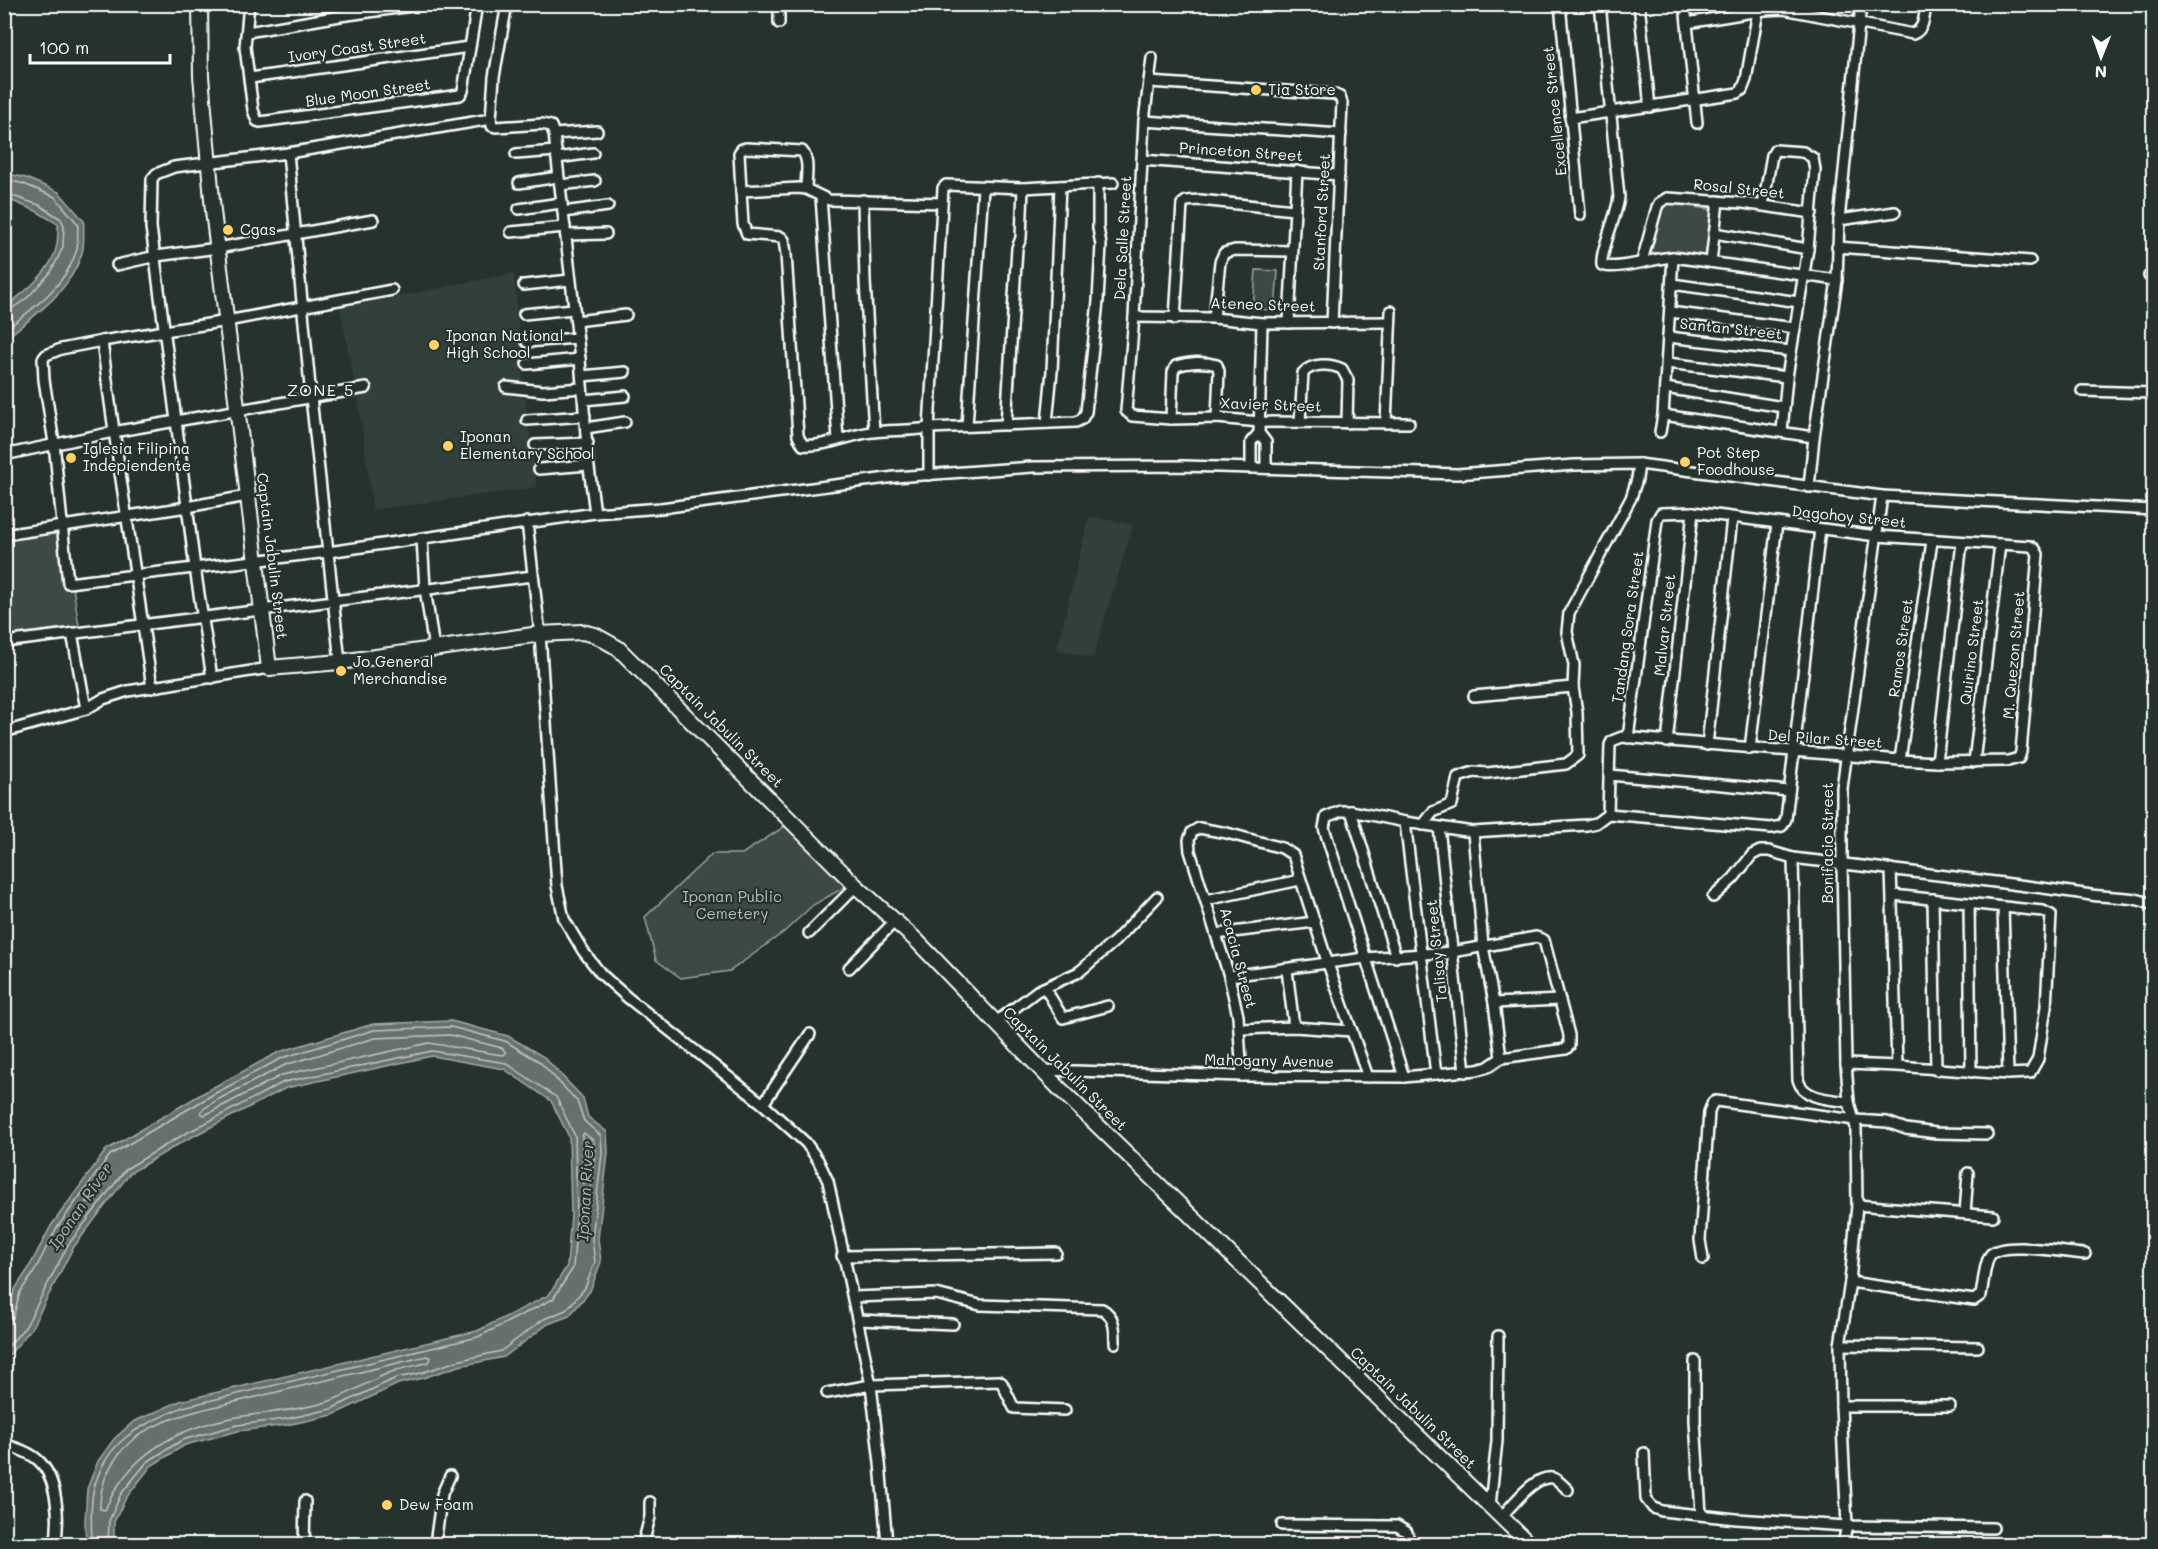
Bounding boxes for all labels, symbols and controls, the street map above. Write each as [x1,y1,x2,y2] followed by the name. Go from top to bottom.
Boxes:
[30,27,170,65] scale bar
[287,27,427,67] street label: Ivory Coast Street
[2071,27,2131,87] north arrow
[39,35,89,59] text: 100 m
[1537,45,1571,177] street label: Excellence Street
[2094,62,2107,83] text: N
[304,73,432,111] street label: Blue Moon Street
[1268,79,1336,99] place label: Tia Store
[1249,83,1263,97] marker: Tia Store
[1178,137,1304,165] street label: Princeton Street
[1308,153,1334,271] street label: Stanford Street
[1693,173,1786,203] street label: Rosal Street
[1109,175,1135,301] street label: Dela Salle Street
[240,219,276,239] place label: Cgas
[221,223,235,237] marker: Cgas
[1210,292,1316,316] street label: Ateneo Street
[1679,313,1783,343] street label: Santan Street
[446,325,563,362] place label: Iponan National High School
[427,338,441,352] marker: Iponan National High School
[287,379,355,400] district label: ZONE 5
[1220,392,1322,416] street label: Xavier Street
[460,426,595,463] place label: Iponan Elementary School
[83,438,191,475] place label: Iglesia Filipina Indepiendente
[441,439,455,453] marker: Iponan Elementary School
[1697,442,1775,479] place label: Pot Step Foodhouse
[64,451,78,465] marker: Iglesia Filipina Indepiendente
[1678,455,1692,469] marker: Pot Step Foodhouse
[253,472,293,640] street label: Captain Jabulin Street
[1791,500,1907,532] street label: Dagohoy Street
[1606,549,1648,704] street label: Tandang Sora Street
[1649,573,1679,677] street label: Malvar Street
[1997,590,2029,720] street label: M. Quezon Street
[1883,597,1917,699] street label: Ramos Street
[1955,598,1987,706] street label: Quirino Street
[353,651,447,688] place label: Jo General Merchandise
[655,659,788,792] street label: Captain Jabulin Street
[334,664,348,678] marker: Jo General Merchandise
[1767,724,1883,752] street label: Del Pilar Street
[1817,782,1837,904] street label: Bonifacio Street
[682,886,782,923] park label: Iponan Public Cemetery
[1421,899,1451,1003] street label: Talisay Street
[1216,905,1262,1010] street label: Acacia Street
[999,1002,1132,1135] street label: Captain Jabulin Street
[1204,1049,1334,1071] street label: Mahogany Avenue
[571,1140,598,1242] water label: Iponan River
[43,1158,116,1253] water label: Iponan River
[1346,1342,1481,1473] street label: Captain Jabulin Street
[399,1494,474,1514] place label: Dew Foam
[380,1498,394,1512] marker: Dew Foam

